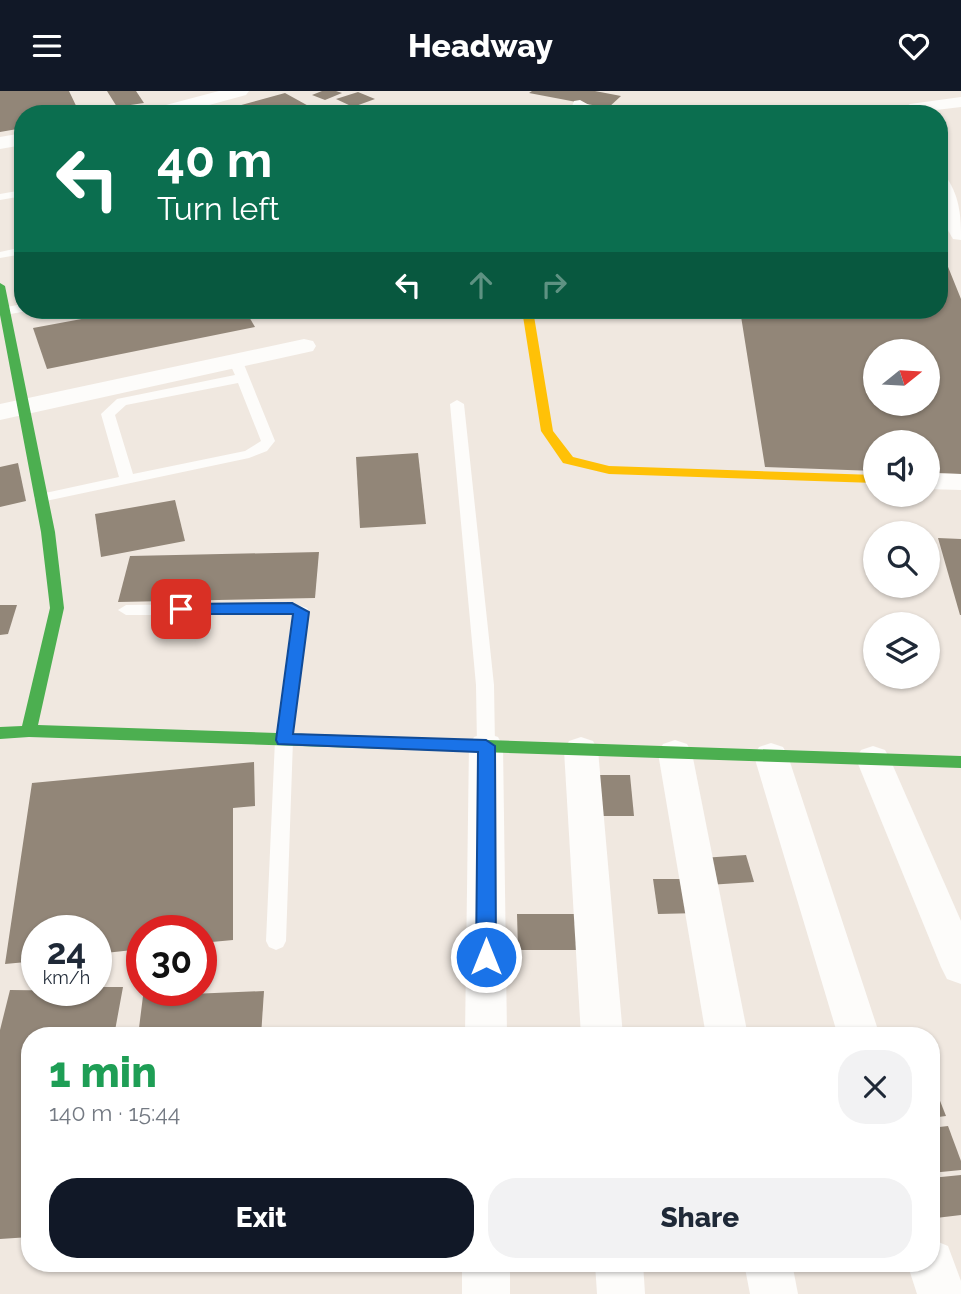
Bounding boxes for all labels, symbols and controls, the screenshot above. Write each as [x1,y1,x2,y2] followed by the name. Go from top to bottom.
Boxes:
[28,27,66,65] icon: menu
[408,27,553,64] text: Headway
[895,27,933,65] icon: heart
[157,131,272,188] text: 40 m
[42,133,133,224] icon: left
[157,190,279,227] text: Turn left
[389,266,427,304] icon: left
[462,266,500,304] icon: ahead
[535,266,573,304] icon: right
[863,339,940,417] north arrow
[863,339,940,689] map controls
[863,430,940,507] button: sound
[863,521,940,598] button: search
[151,579,211,639] pin
[162,590,200,628] icon: arrive
[863,612,940,689] button: layers
[126,915,217,1006] speed limit sign: 30
[449,920,523,994] position arrow
[47,931,86,972] text: 24
[43,967,90,988] text: km/h
[49,1048,157,1097] text: 1 min
[838,1050,912,1124] button: close
[49,1099,180,1126] text: 140 m · 15:44
[49,1178,474,1258] button: Exit
[488,1178,912,1258] button: Share

